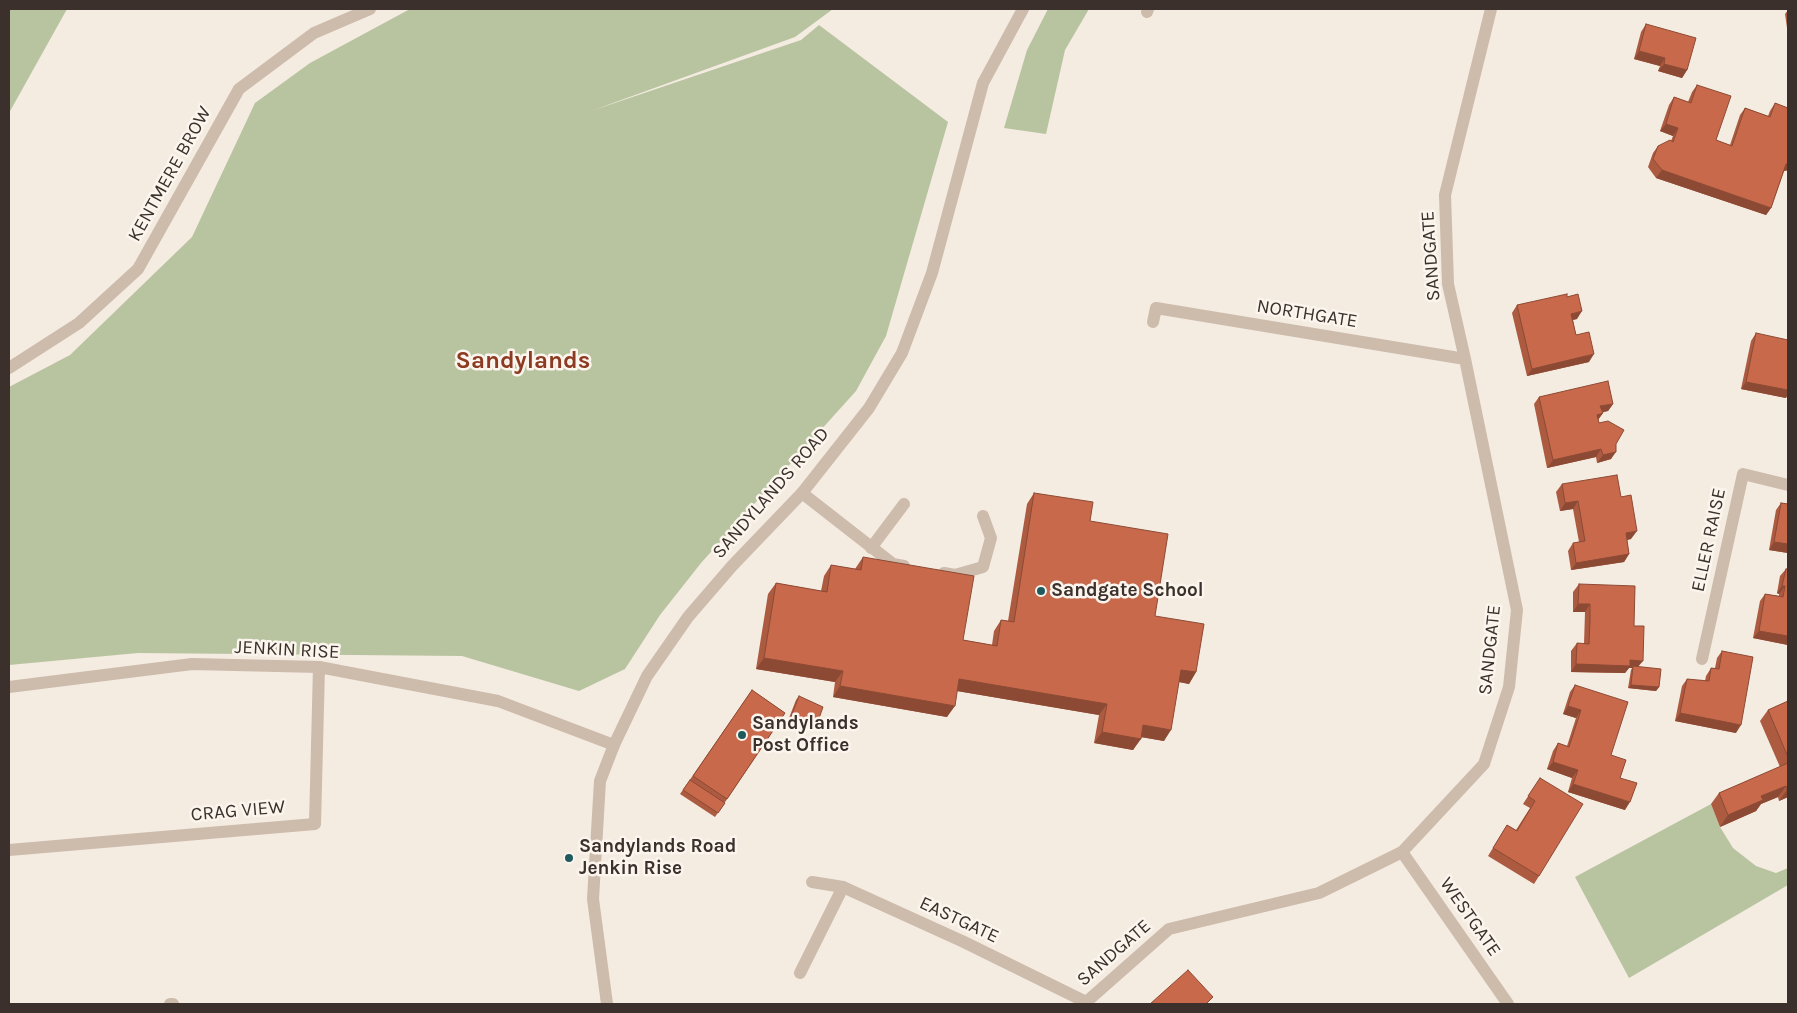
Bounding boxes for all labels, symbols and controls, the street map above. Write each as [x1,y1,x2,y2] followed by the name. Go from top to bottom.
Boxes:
[123,102,217,246] street label: KENTMERE BROW
[1416,210,1446,302] street label: SANDGATE
[1255,295,1359,333] street label: NORTHGATE
[456,347,590,375] district label: Sandylands
[708,423,834,563] street label: SANDYLANDS ROAD
[1687,486,1731,594] street label: ELLER RAISE
[1051,580,1204,602] place label: Sandgate School
[1035,585,1047,597] marker: Sandgate School
[1474,604,1506,696] street label: SANDGATE
[234,636,340,664] street label: JENKIN RISE
[752,713,859,757] place label: Sandylands Post Office
[736,729,748,741] marker: Sandylands Post Office
[190,796,286,826] street label: CRAG VIEW
[579,836,736,880] place label: Sandylands Road Jenkin Rise
[563,852,575,864] marker: Sandylands Road Jenkin Rise
[1435,873,1505,961] street label: WESTGATE
[916,892,1002,948] street label: EASTGATE
[1072,915,1156,991] street label: SANDGATE

